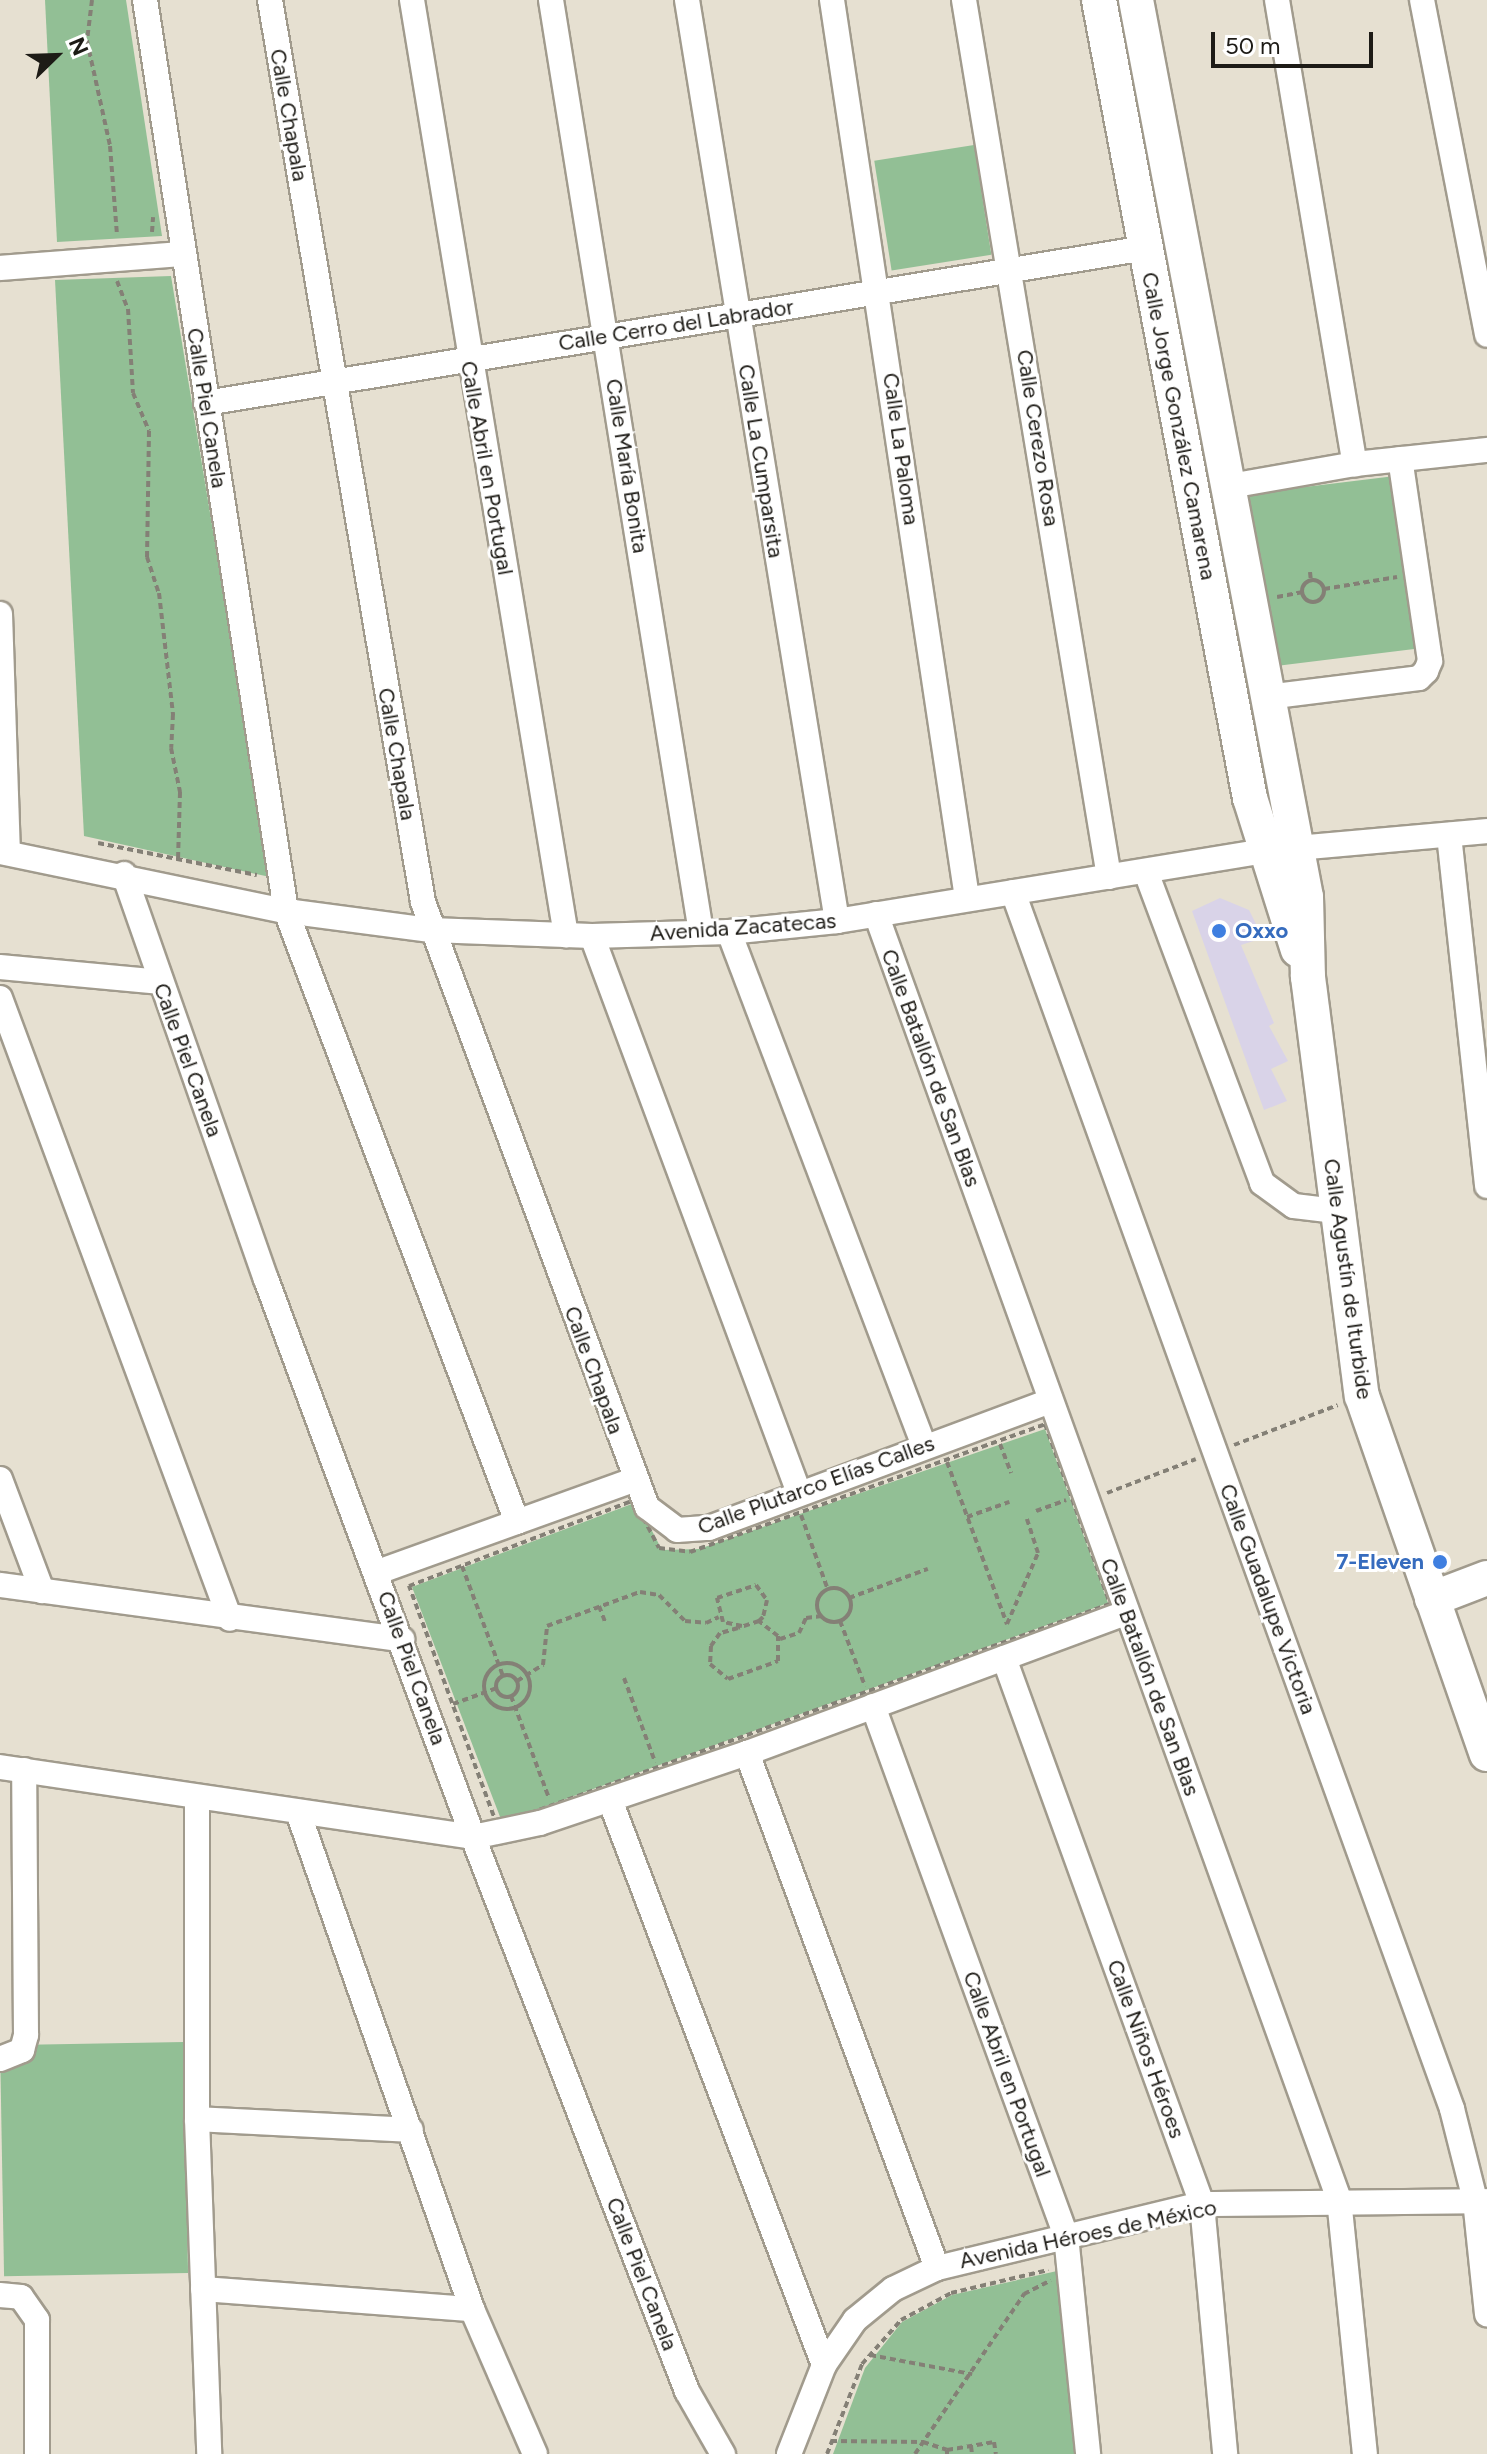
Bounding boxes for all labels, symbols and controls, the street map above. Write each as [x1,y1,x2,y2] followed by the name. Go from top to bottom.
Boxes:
[16,16,96,96] north arrow
[1215,16,1377,66] scale bar
[1225,31,1281,60] text: 50 m
[63,33,94,60] text: N
[264,47,314,183] street label: Calle Chapala
[1136,270,1222,582] street label: Calle Jorge González Camarena
[557,293,795,357] street label: Calle Cerro del Labrador
[181,326,233,490] street label: Calle Piel Canela
[1011,348,1065,528] street label: Calle Cerezo Rosa
[455,359,519,577] street label: Calle Abril en Portugal
[733,362,789,560] street label: Calle La Cumparsita
[877,371,925,527] street label: Calle La Paloma
[600,377,654,555] street label: Calle María Bonita
[372,686,422,822] street label: Calle Chapala
[649,907,837,947] street label: Avenida Zacatecas
[1235,918,1288,944] place label: Oxxo
[1210,922,1228,940] marker: Oxxo
[876,946,986,1190] street label: Calle Batallón de San Blas
[148,979,228,1141] street label: Calle Piel Canela
[1318,1157,1378,1401] street label: Calle Agustín de Iturbide
[559,1303,629,1437] street label: Calle Chapala
[694,1430,938,1540] street label: Calle Plutarco Elías Calles
[1214,1480,1322,1718] street label: Calle Guadalupe Victoria
[1336,1549,1424,1575] place label: 7-Eleven
[1431,1553,1449,1571] marker: 7-Eleven
[1095,1555,1205,1799] street label: Calle Batallón de San Blas
[372,1587,452,1749] street label: Calle Piel Canela
[1101,1956,1191,2142] street label: Calle Niños Héroes
[958,1968,1056,2180] street label: Calle Abril en Portugal
[601,2194,683,2354] street label: Calle Piel Canela
[957,2194,1219,2274] street label: Avenida Héroes de México

